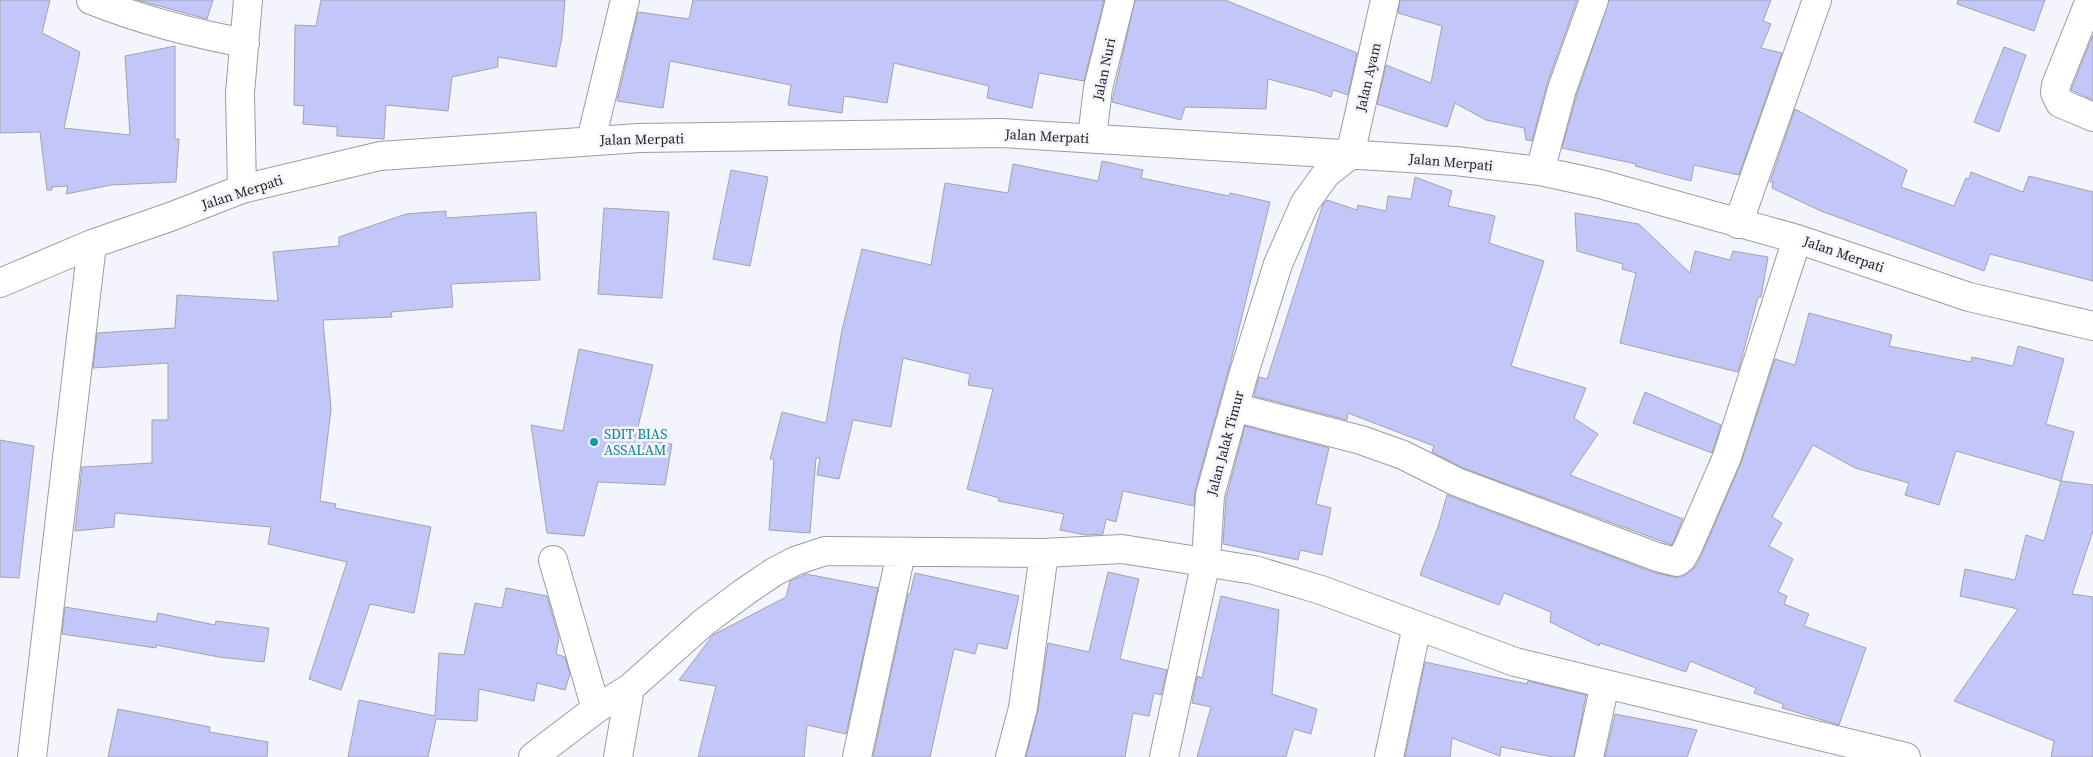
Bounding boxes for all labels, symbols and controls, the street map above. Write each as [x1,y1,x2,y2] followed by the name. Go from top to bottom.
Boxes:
[1087,36,1120,103] street label: Jalan Nuri
[1350,40,1386,114] street label: Jalan Ayam
[1003,124,1090,148] street label: Jalan Merpati
[599,128,684,150] street label: Jalan Merpati
[1407,148,1494,176] street label: Jalan Merpati
[198,169,285,215] street label: Jalan Merpati
[1800,231,1887,277] street label: Jalan Merpati
[1201,388,1249,499] street label: Jalan Jalak Timur
[604,424,667,460] place label: SDIT BIAS ASSALAM
[588,436,600,448] marker: SDIT BIAS ASSALAM

